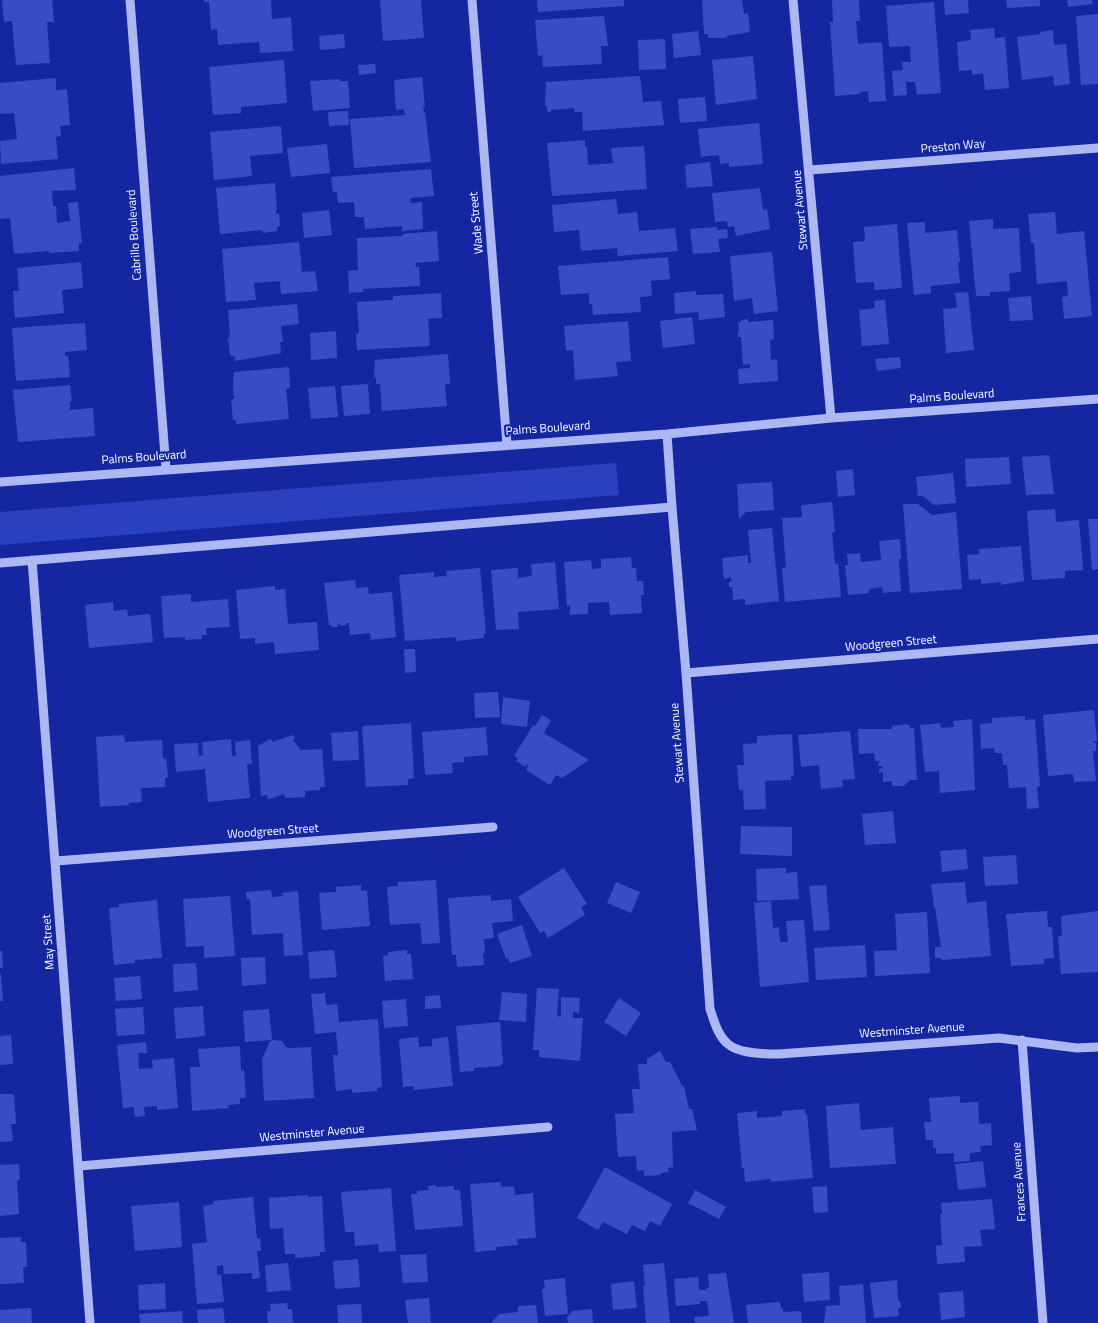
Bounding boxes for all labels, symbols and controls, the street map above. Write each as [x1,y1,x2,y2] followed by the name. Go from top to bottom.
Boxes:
[920,137,986,157] street label: Preston Way
[790,169,812,251] street label: Stewart Avenue
[125,189,145,281] street label: Cabrillo Boulevard
[467,191,487,255] street label: Wade Street
[909,387,995,407] street label: Palms Boulevard
[505,419,591,439] street label: Palms Boulevard
[101,448,187,468] street label: Palms Boulevard
[845,633,937,655] street label: Woodgreen Street
[668,702,688,784] street label: Stewart Avenue
[227,822,319,842] street label: Woodgreen Street
[40,914,58,970] street label: May Street
[859,1020,965,1042] street label: Westminster Avenue
[259,1122,365,1146] street label: Westminster Avenue
[1010,1142,1030,1222] street label: Frances Avenue

